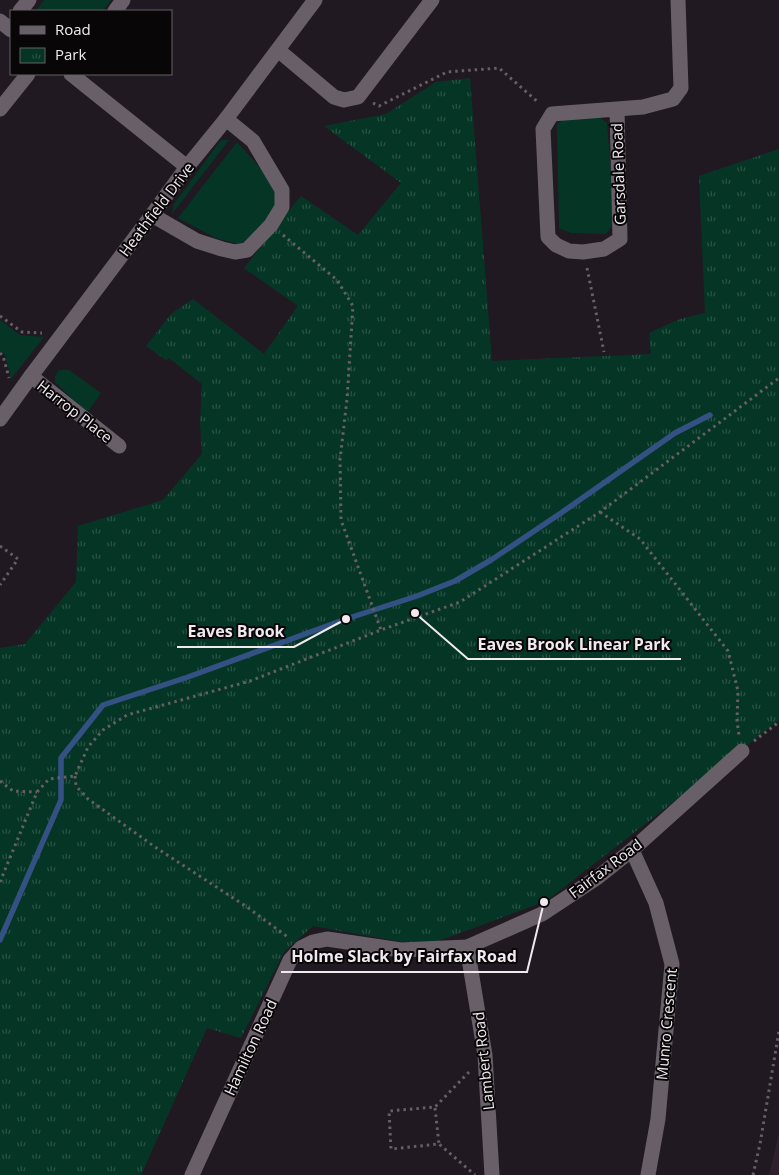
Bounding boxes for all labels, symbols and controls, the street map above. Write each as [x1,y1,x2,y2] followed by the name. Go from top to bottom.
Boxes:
[10,10,172,75] legend
[55,19,91,39] text: Road
[55,44,86,64] text: Park
[606,123,630,225] street label: Garsdale Road
[114,158,198,260] street label: Heathfield Drive
[33,375,117,447] street label: Harrop Place
[177,616,294,647] callout: Eaves Brook
[187,620,285,642] text: Eaves Brook
[468,628,681,659] callout: Eaves Brook Linear Park
[477,633,671,655] text: Eaves Brook Linear Park
[564,834,646,902] street label: Fairfax Road
[281,941,527,972] callout: Holme Slack by Fairfax Road
[291,945,517,967] text: Holme Slack by Fairfax Road
[651,967,681,1081] street label: Munro Crescent
[219,996,281,1098] street label: Hamilton Road
[468,1011,498,1111] street label: Lambert Road

